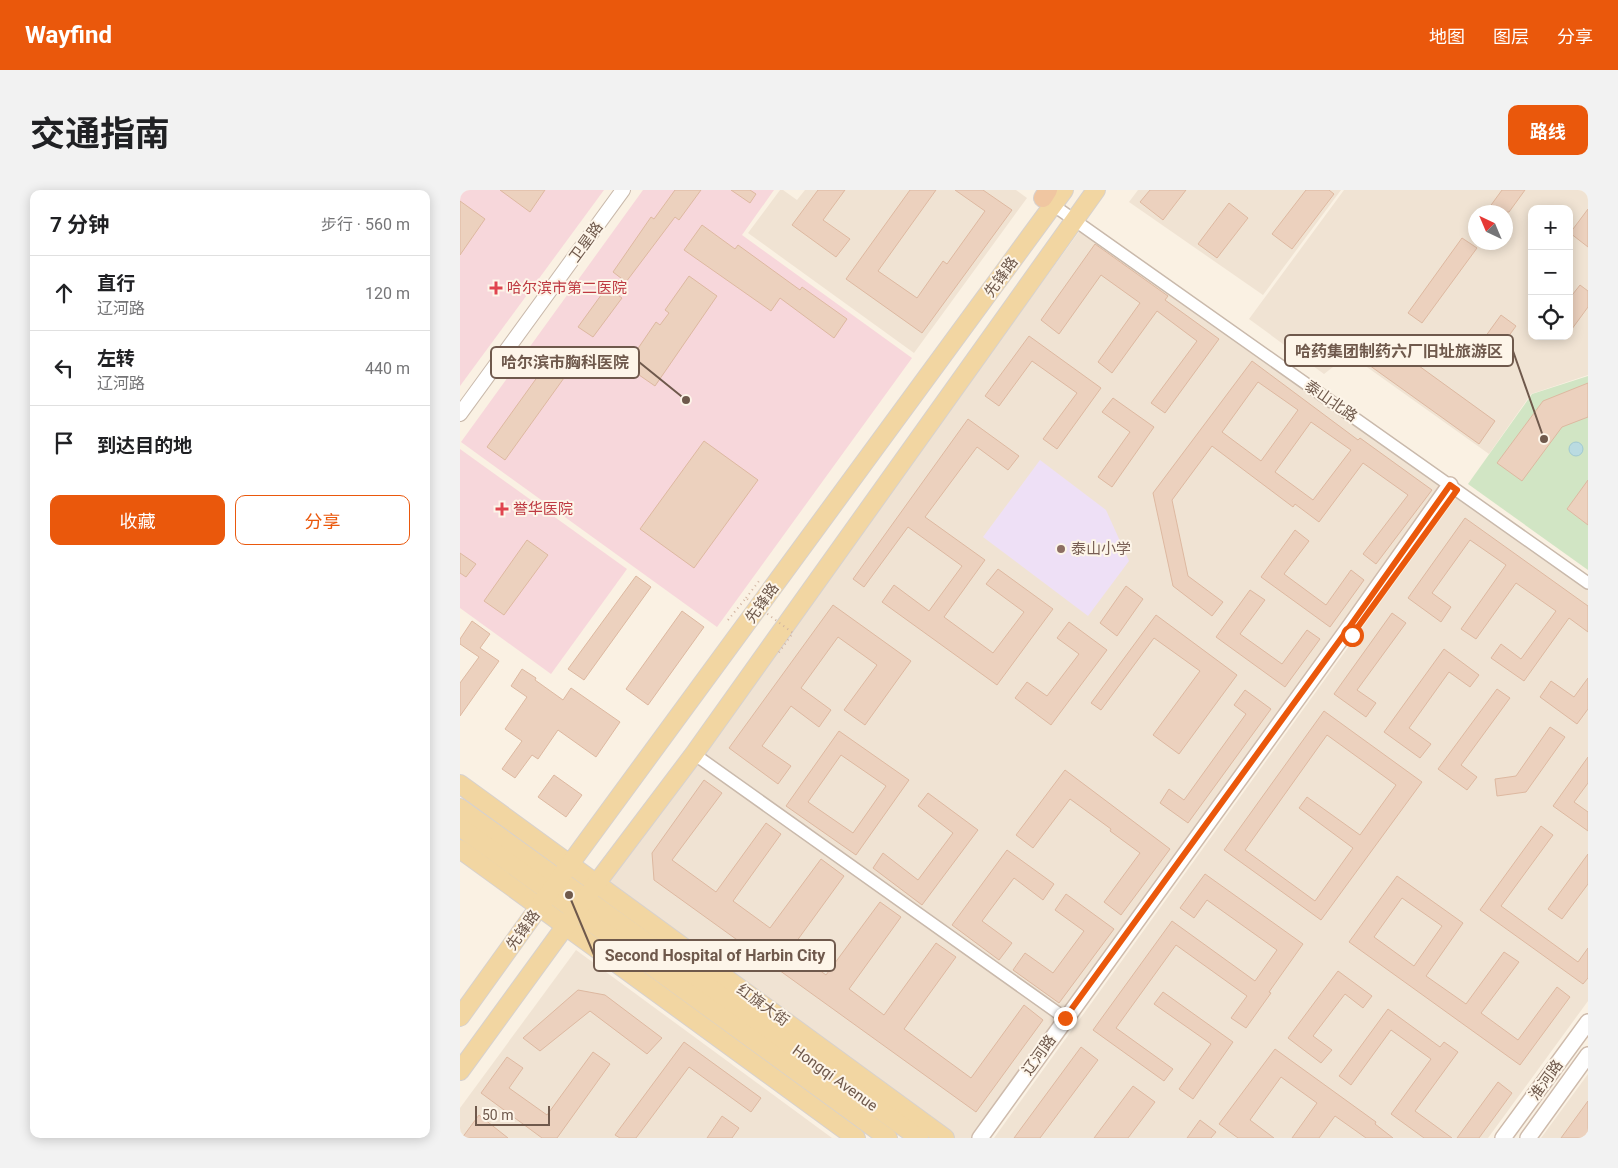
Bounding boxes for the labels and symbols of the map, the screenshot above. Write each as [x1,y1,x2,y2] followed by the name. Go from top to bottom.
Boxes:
[1468,205,1513,250] north arrow
[565,219,607,265] street label: 卫星路
[980,254,1022,300] street label: 先锋路
[507,279,627,297] place label: 哈尔滨市第二医院
[489,281,503,295] marker: 哈尔滨市第二医院
[1285,335,1513,366] callout: 哈药集团制药六厂旧址旅游区
[1295,342,1503,361] text: 哈药集团制药六厂旧址旅游区
[491,347,639,378] callout: 哈尔滨市胸科医院
[501,353,629,372] text: 哈尔滨市胸科医院
[1301,376,1361,426] street label: 泰山北路
[513,500,573,518] place label: 誉华医院
[495,502,509,516] marker: 誉华医院
[1071,540,1131,558] place label: 泰山小学
[1055,543,1067,555] marker: 泰山小学
[741,580,783,626] street label: 先锋路
[1341,624,1364,647] route start
[502,907,544,953] street label: 先锋路
[594,940,835,971] callout: Second Hospital of Harbin City
[605,946,826,965] text: Second Hospital of Harbin City
[733,980,793,1030] street label: 红旗大街
[1054,1007,1077,1030] route end
[1018,1032,1060,1078] street label: 辽河路
[789,1041,881,1115] street label: Hongqi Avenue
[1525,1057,1567,1103] street label: 淮河路
[475,1103,550,1126] scale bar

